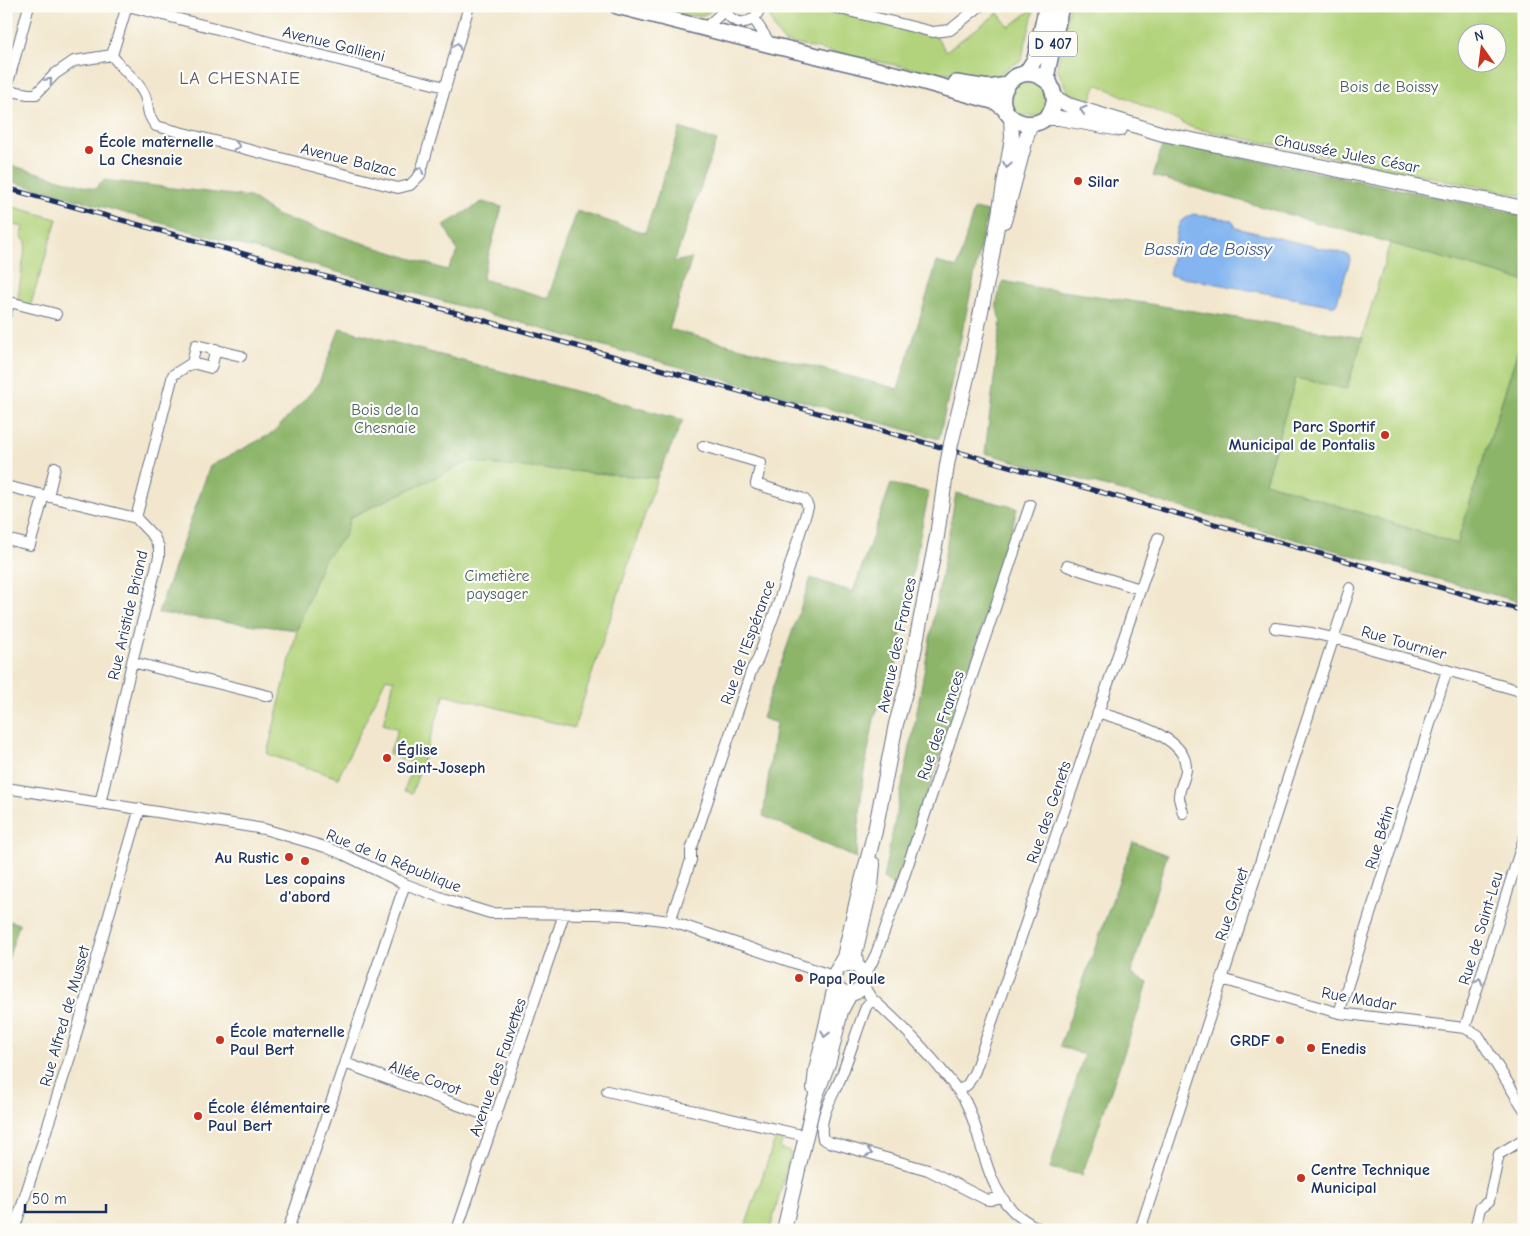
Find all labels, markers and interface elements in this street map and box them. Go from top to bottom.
north arrow [1458,22,1508,72]
street label: Avenue Gallieni [281,23,387,65]
text: N [1472,27,1485,45]
road number: D 407 [1029,32,1077,56]
one-way arrow [451,43,461,51]
district label: LA CHESNAIE [179,68,301,89]
one-way arrow [43,77,52,86]
park label: Bois de Boissy [1340,78,1439,96]
one-way arrow [1079,106,1087,116]
street label: Chaussée Jules César [1273,131,1422,177]
place label: École maternelle La Chesnaie [99,132,214,169]
street label: Avenue Balzac [299,139,399,181]
one-way arrow [232,141,240,151]
marker: École maternelle La Chesnaie [83,144,95,156]
one-way arrow [1002,161,1012,170]
one-way arrow [414,166,424,175]
place label: Silar [1088,173,1120,191]
marker: Silar [1072,175,1084,187]
water label: Bassin de Boissy [1144,239,1273,260]
park label: Bois de la Chesnaie [351,401,419,437]
place label: Parc Sportif Municipal de Pontalis [1229,418,1376,454]
marker: Parc Sportif Municipal de Pontalis [1379,429,1391,441]
street label: Rue Aristide Briand [104,549,152,682]
park label: Cimetière paysager [465,567,530,603]
street label: Avenue des Frances [874,576,920,714]
street label: Rue de l'Espérance [717,578,779,707]
street label: Rue Tournier [1359,622,1449,664]
street label: Rue des Frances [914,668,968,782]
place label: Église Saint-Joseph [397,740,485,777]
marker: Église Saint-Joseph [381,752,393,764]
street label: Rue des Genets [1023,758,1075,866]
street label: Rue Bétin [1362,803,1398,872]
street label: Rue de la République [323,826,464,896]
place label: Au Rustic [215,849,279,867]
marker: Au Rustic [283,851,295,863]
marker: Les copains d'abord [299,855,311,867]
street label: Rue Gravet [1212,865,1252,943]
place label: Les copains d'abord [265,870,345,906]
street label: Rue de Saint-Leu [1455,870,1507,987]
street label: Rue Alfred de Musset [36,943,94,1089]
place label: Papa Poule [809,970,885,988]
marker: Papa Poule [793,972,805,984]
one-way arrow [1474,978,1484,986]
street label: Rue Madar [1320,984,1398,1015]
street label: Avenue des Fauvettes [466,995,530,1139]
place label: École maternelle Paul Bert [230,1022,345,1059]
one-way arrow [820,1029,831,1038]
place label: GRDF [1230,1032,1271,1050]
marker: École maternelle Paul Bert [214,1034,226,1046]
marker: GRDF [1274,1034,1286,1046]
place label: Enedis [1321,1040,1366,1058]
marker: Enedis [1305,1042,1317,1054]
street label: Allée Corot [386,1057,463,1099]
place label: École élémentaire Paul Bert [208,1098,330,1135]
marker: École élémentaire Paul Bert [192,1110,204,1122]
one-way arrow [865,1147,874,1158]
place label: Centre Technique Municipal [1311,1161,1430,1197]
marker: Centre Technique Municipal [1295,1172,1307,1184]
scale bar [25,1181,106,1213]
text: 50 m [32,1190,67,1208]

